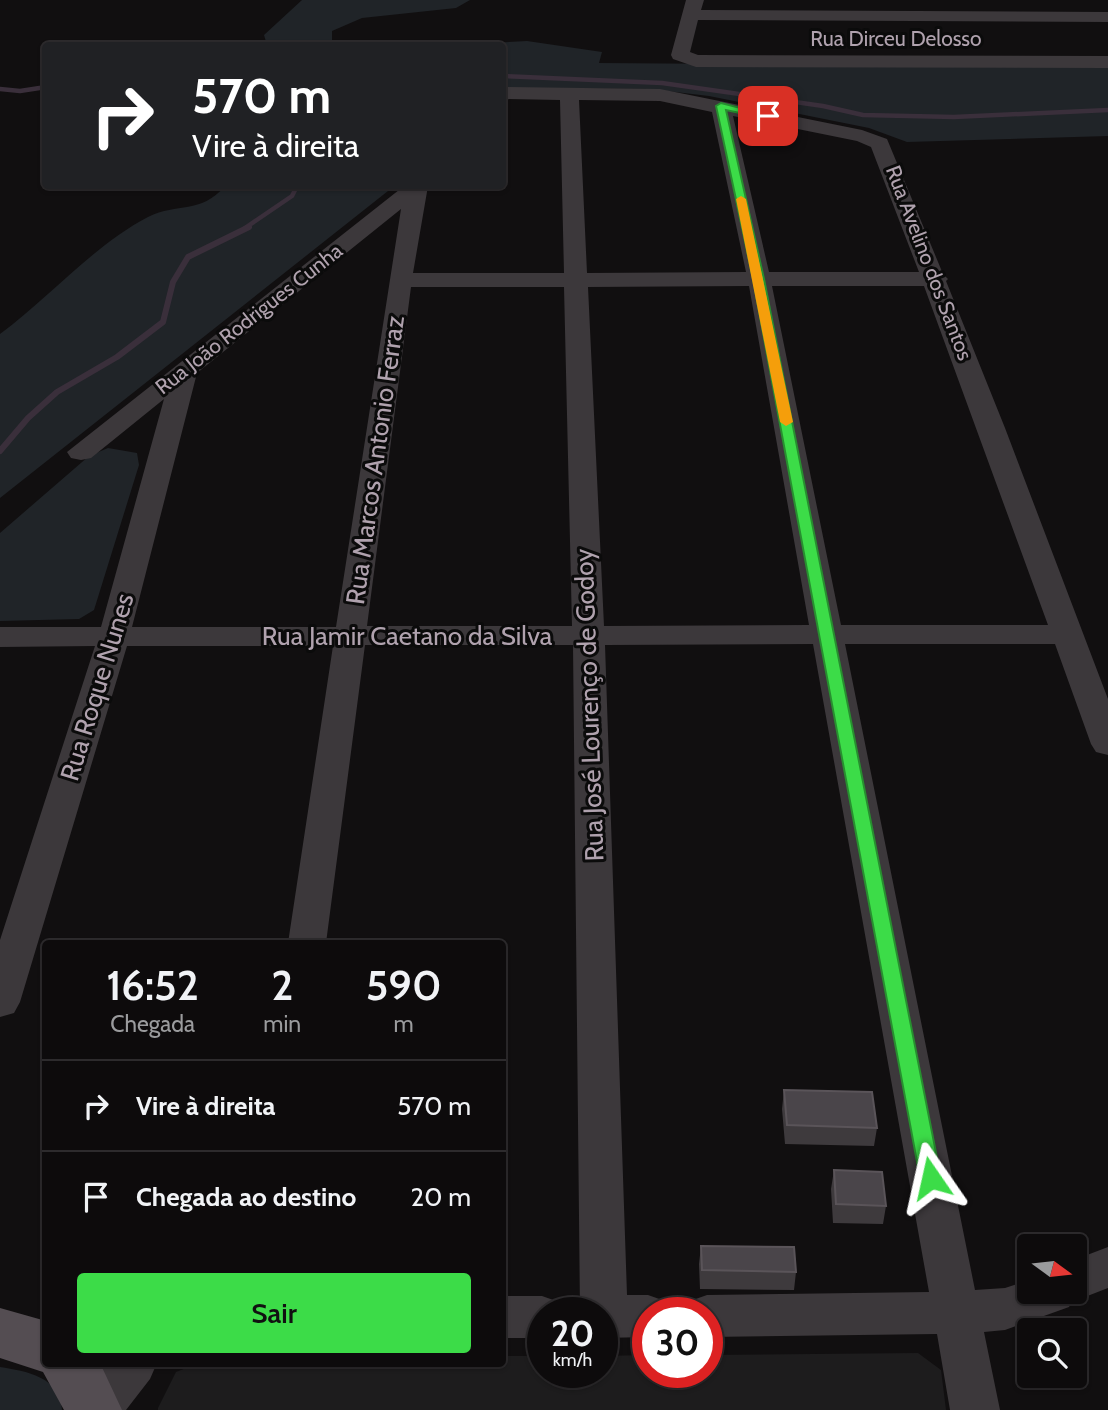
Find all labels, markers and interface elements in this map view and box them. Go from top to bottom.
street label: Rua Dirceu Delosso [810,26,982,51]
text: 570 m [192,66,331,125]
icon: right [77,70,168,161]
pin [738,86,798,146]
icon: arrive [749,97,787,135]
text: Vire à direita [192,126,359,165]
street label: Rua Avelino dos Santos [881,162,978,364]
street label: Rua João Rodrigues Cunha [150,238,347,399]
street label: Rua Marcos Antonio Ferraz [339,313,411,607]
street label: Rua José Lourenço de Godoy [568,548,610,862]
street label: Rua Roque Nunes [53,589,141,785]
street label: Rua Jamir Caetano da Silva [262,620,553,652]
text: 16:52 [106,959,199,1011]
text: 2 [271,959,293,1011]
text: 590 [366,959,442,1011]
text: Chegada [110,1010,195,1038]
text: min [263,1010,301,1038]
text: m [394,1010,414,1038]
icon: right [77,1087,115,1125]
text: Vire à direita [136,1090,276,1122]
text: 570 m [397,1090,471,1122]
position arrow [894,1141,968,1215]
icon: arrive [77,1178,115,1216]
text: Chegada ao destino [136,1181,356,1213]
text: 20 m [411,1181,471,1213]
north arrow [1017,1234,1087,1304]
map controls [1017,1234,1087,1388]
button: Sair [77,1273,471,1353]
speed limit sign: 30 [632,1297,723,1388]
text: 20 [551,1312,594,1355]
button: search [1017,1318,1087,1388]
text: km/h [553,1349,592,1371]

